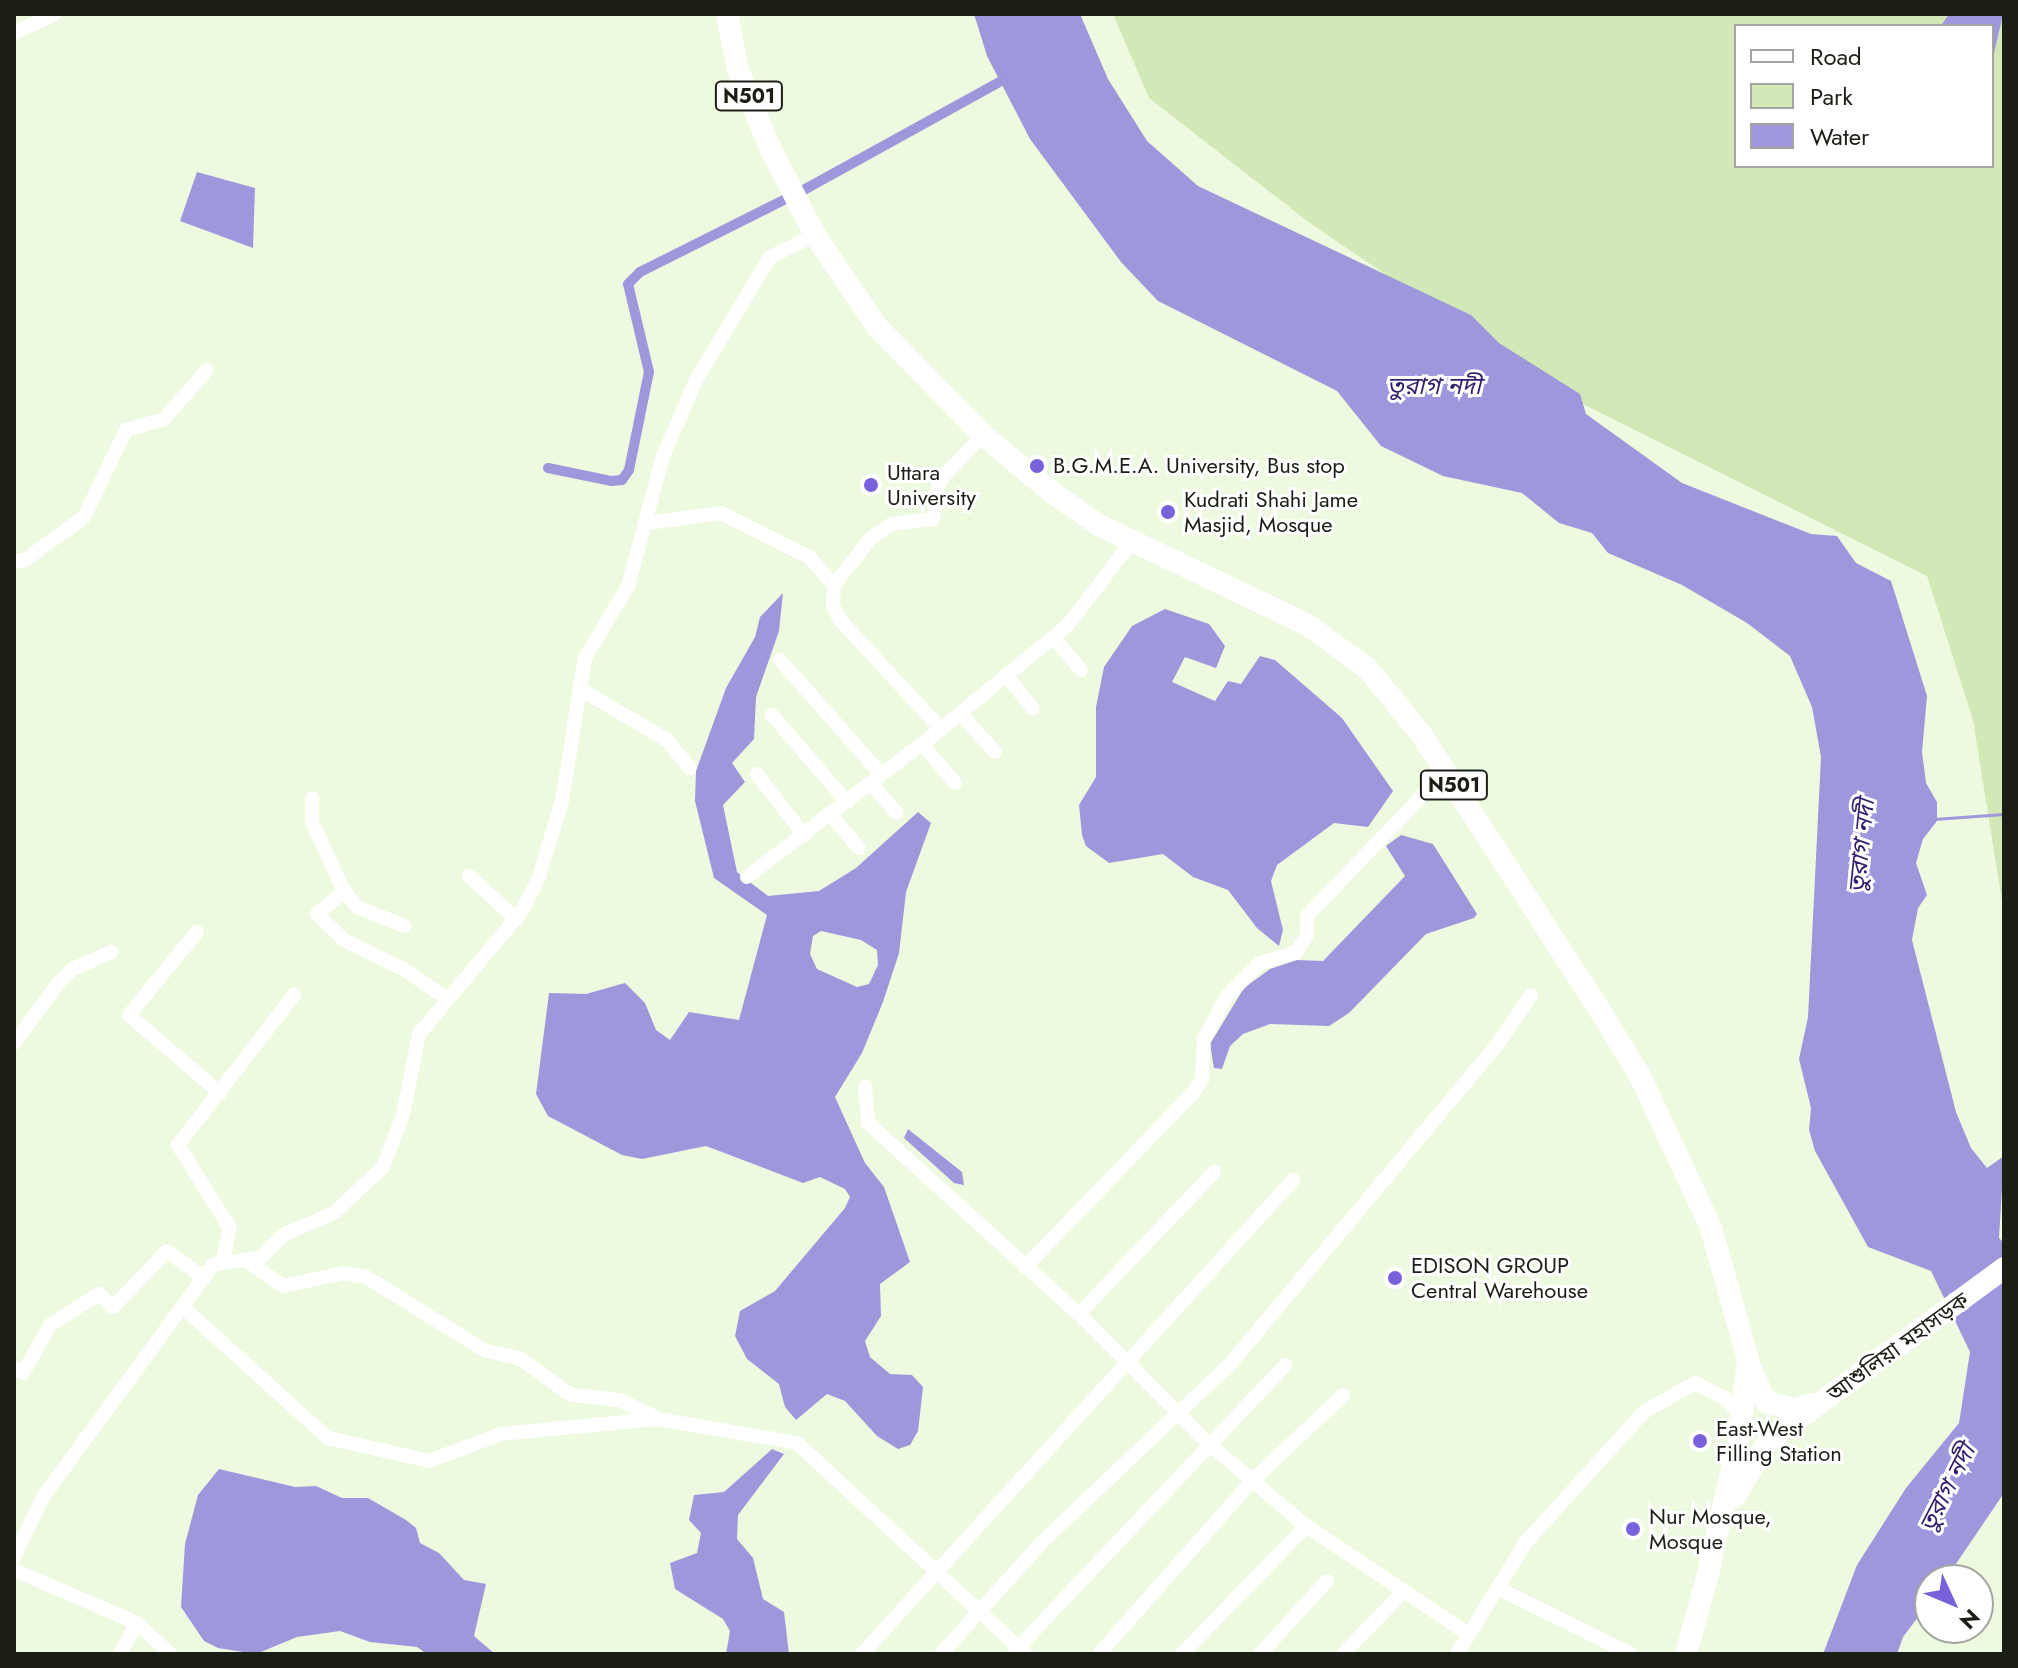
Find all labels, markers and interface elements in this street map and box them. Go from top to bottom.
legend [1734,24,1994,168]
text: Road [1810,39,1862,74]
text: Park [1810,79,1853,114]
road number: N501 [713,80,785,112]
text: Water [1810,119,1869,154]
water label: তুরাগ নদী [1387,372,1481,400]
place label: B.G.M.E.A. University, Bus stop [1053,453,1345,479]
marker: B.G.M.E.A. University, Bus stop [1028,457,1046,475]
place label: Uttara University [887,459,976,510]
marker: Uttara University [862,476,880,494]
place label: Kudrati Shahi Jame Masjid, Mosque [1184,486,1358,538]
marker: Kudrati Shahi Jame Masjid, Mosque [1159,503,1177,521]
road number: N501 [1418,769,1490,801]
water label: তুরাগ নদী [1842,798,1880,894]
place label: EDISON GROUP Central Warehouse [1411,1252,1588,1304]
marker: EDISON GROUP Central Warehouse [1386,1269,1404,1287]
street label: আশুলিয়া মহাসড়ক [1822,1287,1974,1407]
place label: East-West Filling Station [1716,1415,1842,1466]
marker: East-West Filling Station [1691,1432,1709,1450]
water label: তুরাগ নদী [1913,1439,1981,1537]
place label: Nur Mosque, Mosque [1649,1503,1772,1554]
marker: Nur Mosque, Mosque [1624,1520,1642,1538]
north arrow [1914,1564,1994,1644]
text: N [1952,1602,1987,1637]

